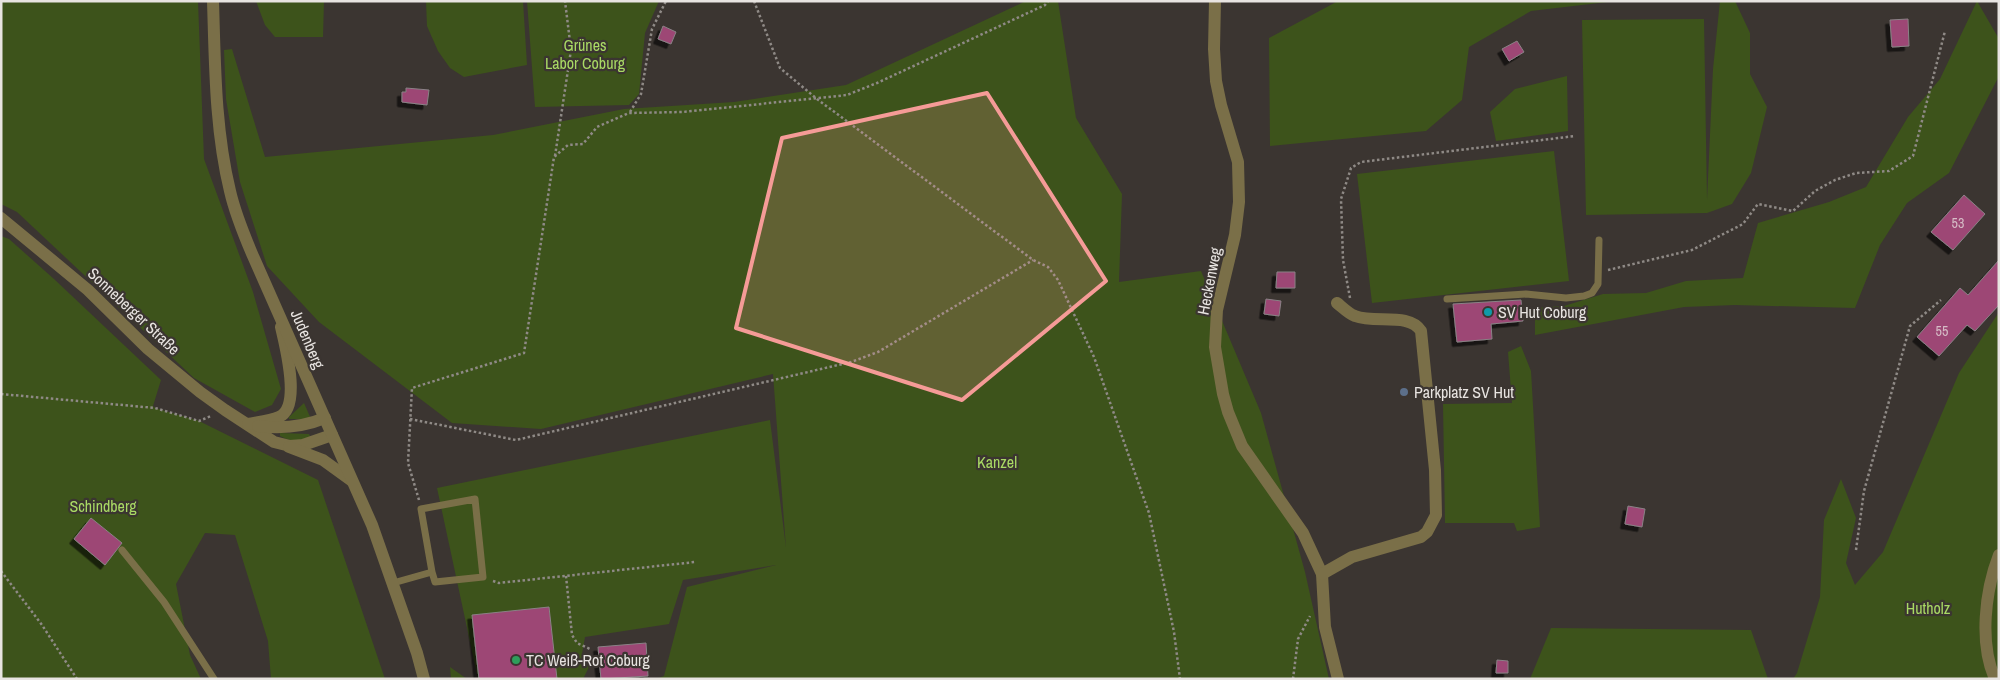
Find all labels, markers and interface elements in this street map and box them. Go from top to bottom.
park label: Grünes Labor Coburg [545,34,626,74]
house number: 53 [1952,214,1964,232]
street label: Heckenweg [1192,245,1226,317]
street label: Sonneberger Straße [83,262,185,360]
place label: SV Hut Coburg [1498,301,1587,323]
street label: Judenberg [286,306,331,372]
marker: SV Hut Coburg [1482,306,1494,318]
house number: 55 [1936,322,1948,340]
place label: Parkplatz SV Hut [1414,381,1514,403]
marker: Parkplatz SV Hut [1398,386,1410,398]
park label: Kanzel [977,451,1017,473]
park label: Schindberg [69,495,137,517]
park label: Hutholz [1906,597,1951,619]
place label: TC Weiß-Rot Coburg [526,649,650,671]
marker: TC Weiß-Rot Coburg [510,654,522,666]

